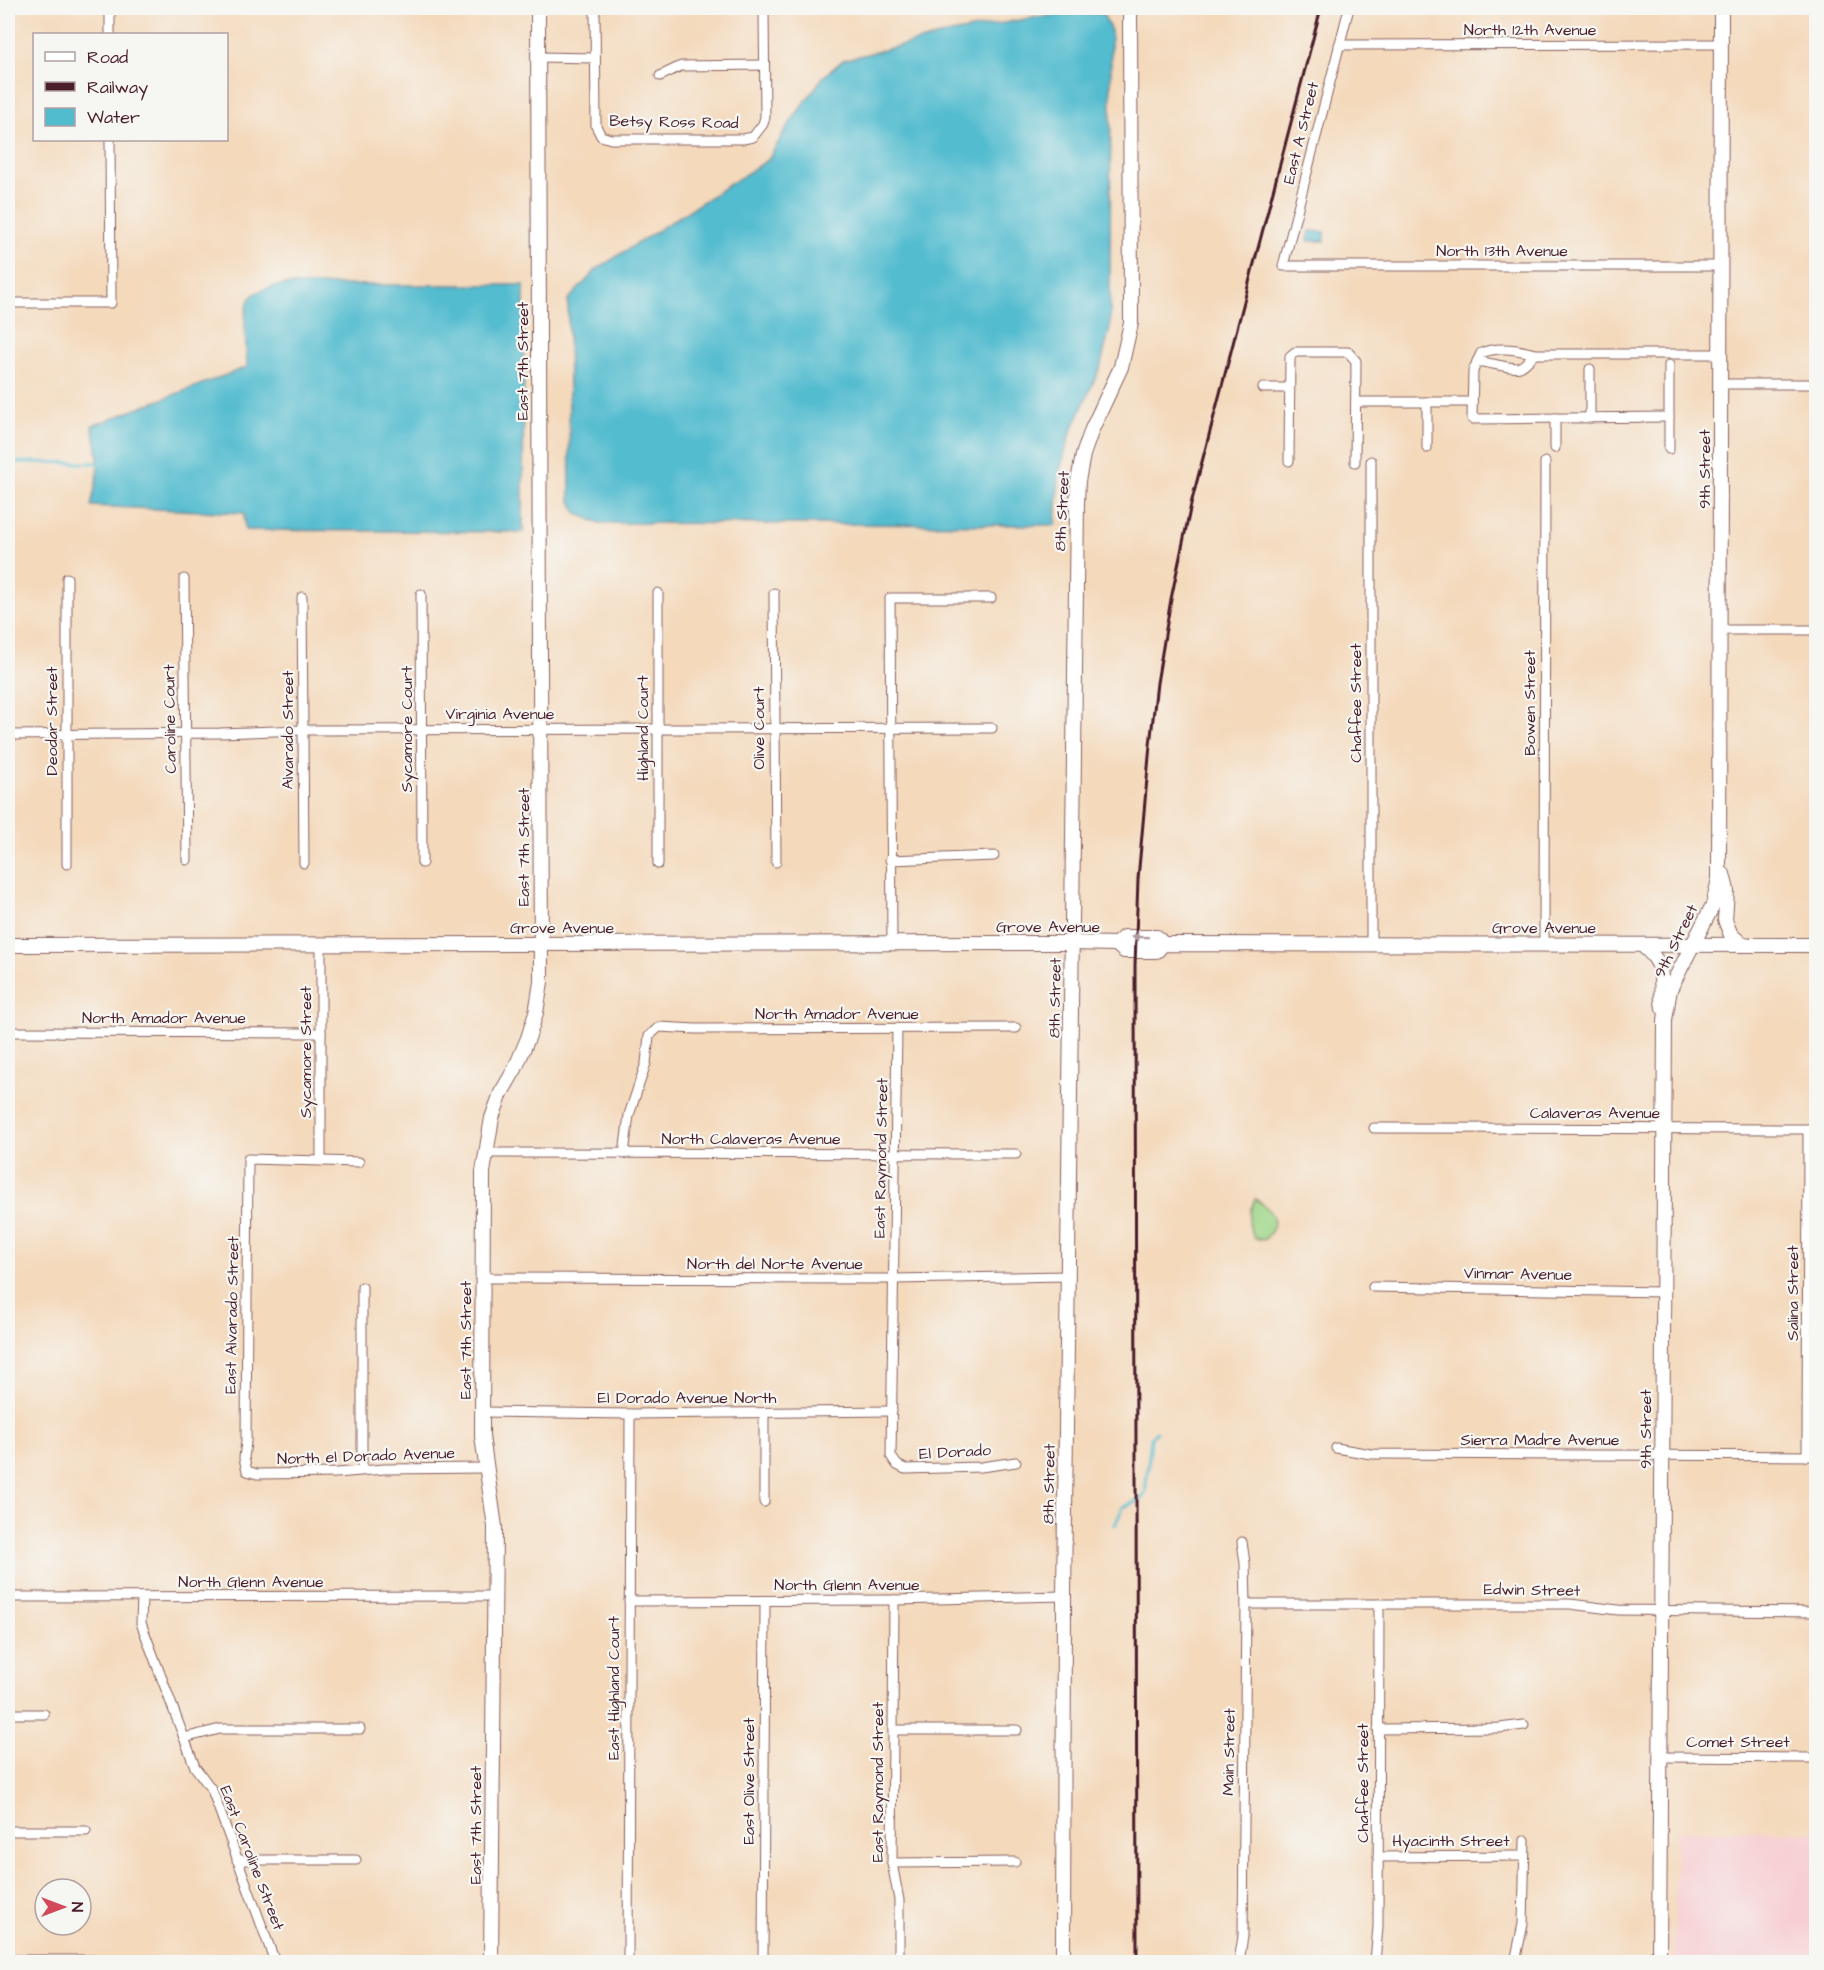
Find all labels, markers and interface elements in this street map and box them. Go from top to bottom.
street label: North 12th Avenue [1464,19,1597,41]
legend [33,33,228,141]
text: Road [87,45,128,70]
text: Railway [87,75,148,101]
street label: East A Street [1278,79,1324,186]
text: Water [87,105,140,130]
street label: Betsy Ross Road [609,110,739,135]
street label: North 13th Avenue [1436,240,1568,262]
street label: East 7th Street [512,301,534,420]
street label: 9th Street [1694,429,1716,509]
street label: 8th Street [1049,470,1075,552]
street label: Chaffee Street [1345,643,1367,763]
street label: Bowen Street [1519,650,1541,756]
street label: Caroline Court [158,664,182,774]
street label: Sycamore Court [396,665,419,792]
street label: Deodar Street [41,666,63,775]
street label: Alvarado Street [277,670,299,790]
street label: Highland Court [632,675,655,781]
street label: Olive Court [748,686,770,769]
street label: Virginia Avenue [446,703,555,726]
street label: East 7th Street [513,787,535,906]
street label: 9th Street [1649,900,1703,981]
street label: Grove Avenue [996,916,1100,938]
street label: Grove Avenue [510,917,614,939]
street label: Grove Avenue [1492,917,1596,939]
one-way arrow [1130,932,1149,942]
street label: 8th Street [1043,957,1067,1038]
street label: Sycamore Street [295,985,318,1118]
street label: North Amador Avenue [755,1003,919,1025]
street label: North Amador Avenue [82,1007,246,1029]
street label: East Raymond Street [869,1077,894,1238]
street label: Calaveras Avenue [1530,1102,1661,1124]
street label: North Calaveras Avenue [661,1128,841,1150]
street label: East Alvarado Street [220,1235,244,1394]
street label: Salina Street [1782,1245,1804,1341]
street label: North del Norte Avenue [687,1253,863,1275]
street label: Vinmar Avenue [1464,1262,1573,1286]
street label: East 7th Street [455,1280,477,1399]
street label: El Dorado Avenue North [598,1387,777,1409]
street label: 9th Street [1635,1389,1657,1469]
street label: Sierra Madre Avenue [1460,1429,1620,1451]
street label: El Dorado [919,1439,991,1465]
street label: North el Dorado Avenue [277,1442,456,1470]
street label: 8th Street [1037,1443,1061,1524]
street label: North Glenn Avenue [178,1571,324,1593]
street label: North Glenn Avenue [774,1574,920,1596]
street label: Edwin Street [1483,1578,1581,1602]
street label: East Highland Court [603,1616,626,1760]
street label: East Raymond Street [867,1701,890,1862]
street label: Main Street [1217,1708,1241,1796]
street label: East Olive Street [738,1717,760,1844]
street label: Chaffee Street [1352,1723,1374,1843]
street label: Comet Street [1686,1731,1790,1753]
street label: East 7th Street [465,1765,487,1884]
street label: East Caroline Street [214,1783,290,1934]
street label: Hyacinth Street [1392,1830,1510,1853]
north arrow [33,1877,93,1937]
text: N [66,1902,88,1912]

